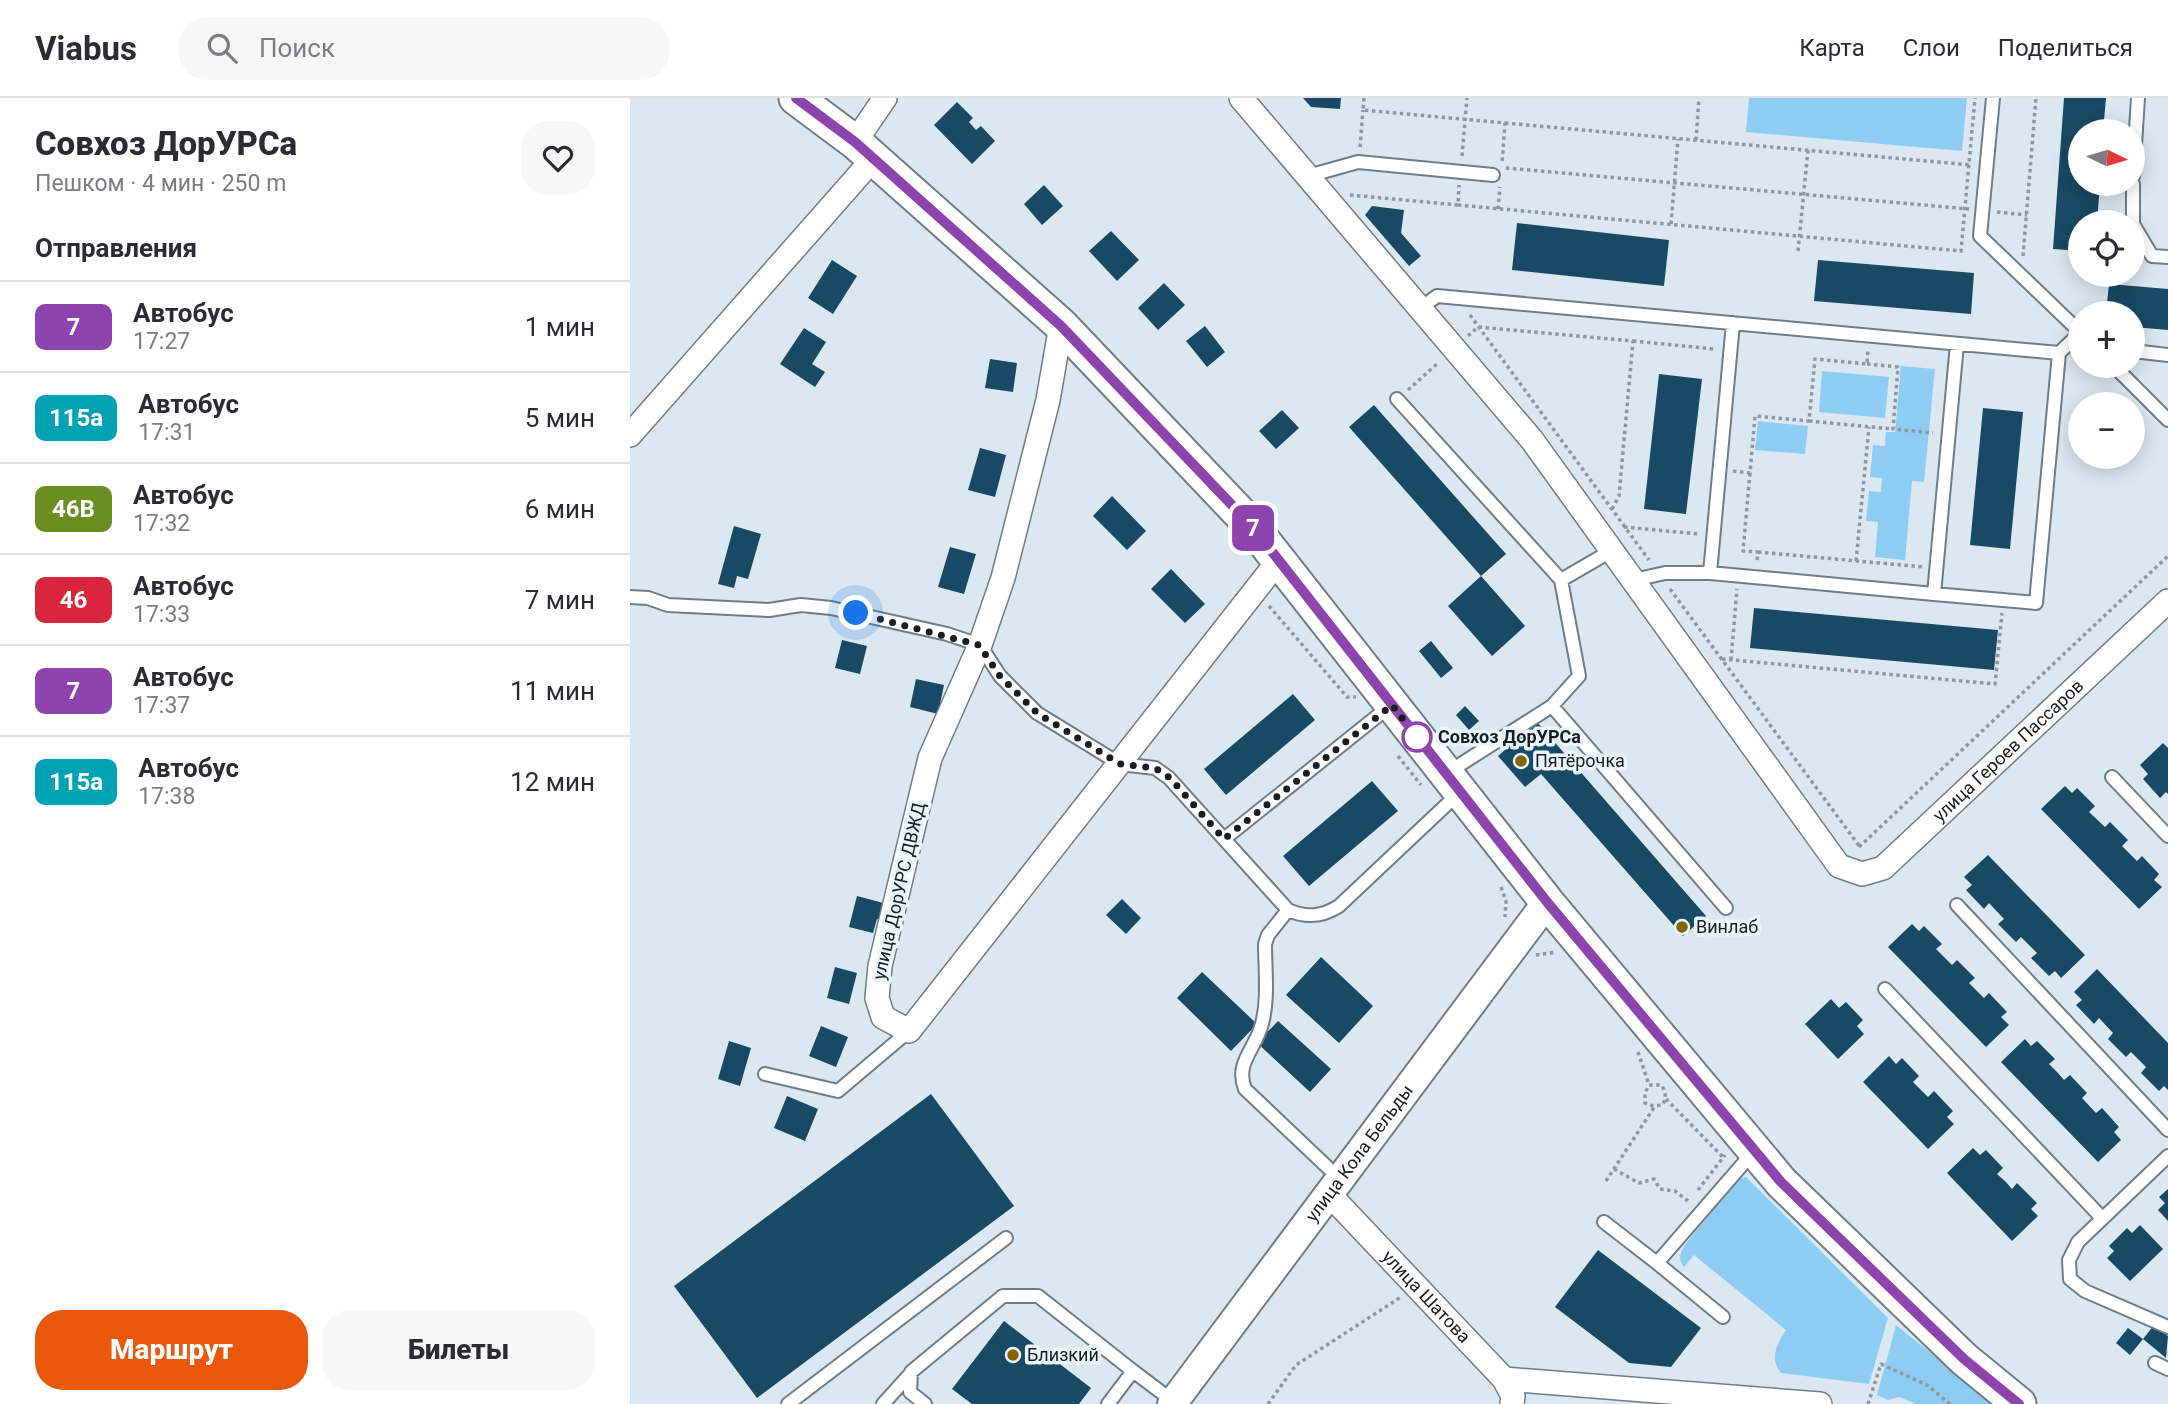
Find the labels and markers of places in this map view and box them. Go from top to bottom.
marker: Совхоз ДорУPCа [1402,722,1432,752]
place label: Совхоз ДорУPCа [1438,726,1581,747]
place label: Пятёрочка [1535,750,1625,771]
marker: Пятёрочка [1513,753,1529,769]
place label: Винлаб [1696,916,1758,937]
marker: Винлаб [1674,919,1690,935]
place label: Близкий [1027,1344,1099,1365]
marker: Близкий [1005,1347,1021,1363]

